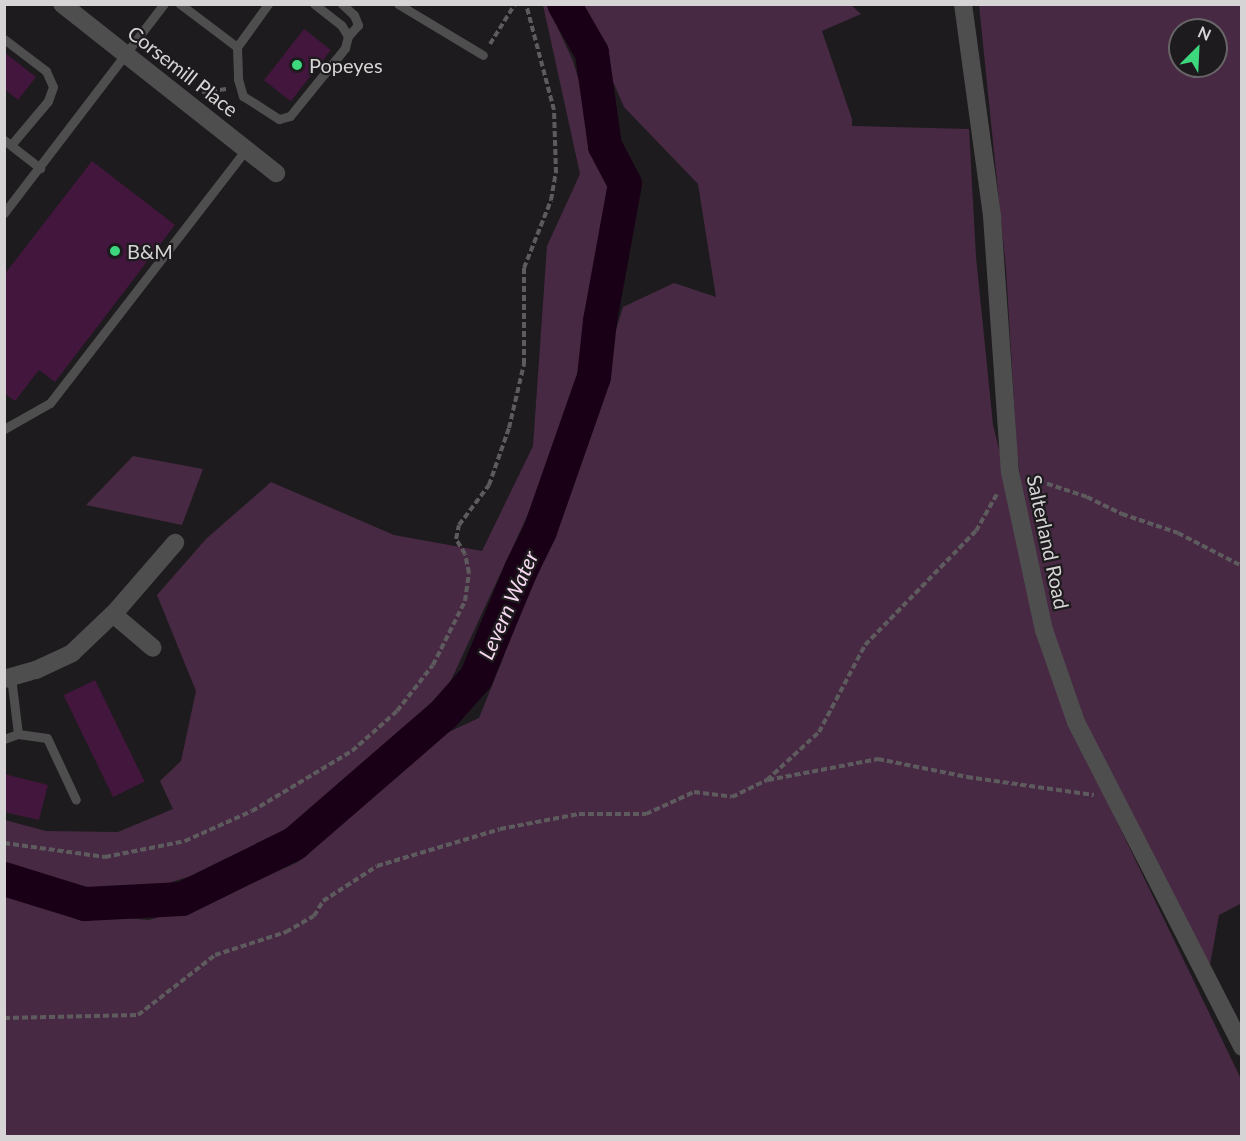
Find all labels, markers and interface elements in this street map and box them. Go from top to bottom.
north arrow [1168,18,1228,78]
street label: Corsemill Place [123,21,243,121]
text: N [1195,22,1214,44]
place label: Popeyes [309,53,383,77]
marker: Popeyes [290,58,304,72]
place label: B&M [127,239,173,263]
marker: B&M [108,244,122,258]
street label: Salterland Road [1022,473,1074,611]
water label: Levern Water [473,547,543,663]

